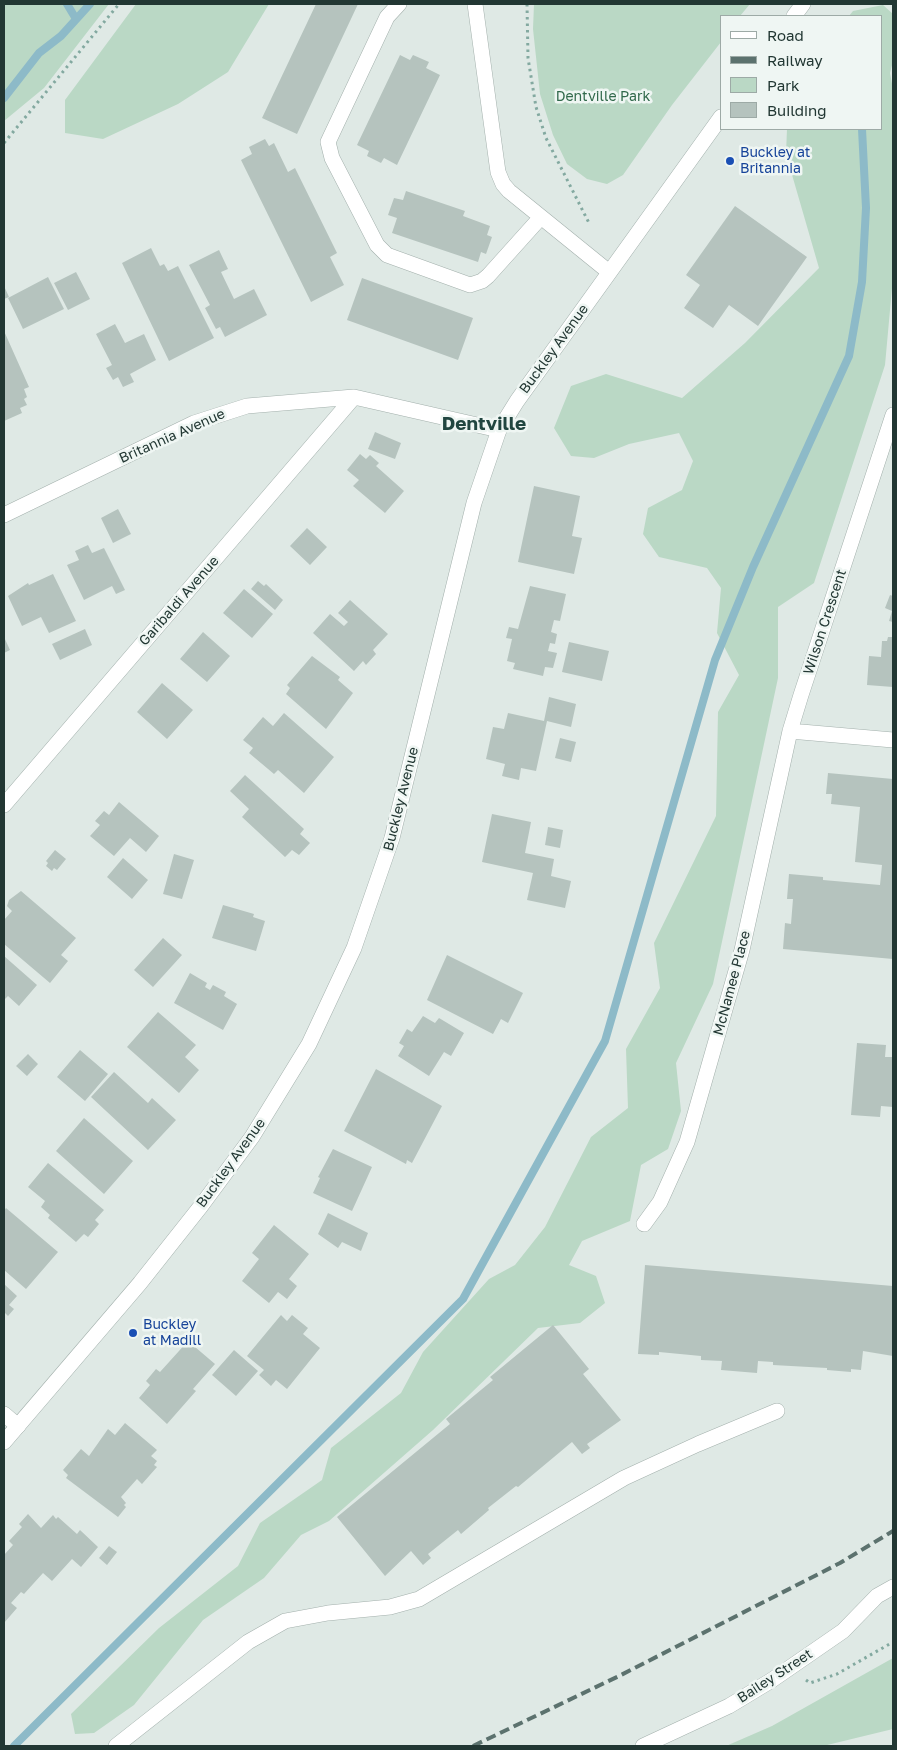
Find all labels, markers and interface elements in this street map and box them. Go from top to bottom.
legend [720,15,882,130]
text: Road [767,26,804,44]
text: Railway [767,51,823,69]
text: Park [767,76,799,94]
park label: Dentville Park [556,89,650,105]
text: Building [767,101,827,119]
place label: Buckley at Britannia [740,145,810,178]
marker: Buckley at Britannia [724,155,736,167]
street label: Buckley Avenue [516,301,592,397]
street label: Britannia Avenue [117,405,227,467]
district label: Dentville [442,413,526,435]
street label: Garibaldi Avenue [136,553,222,649]
street label: Wilson Crescent [800,567,850,677]
street label: Buckley Avenue [380,745,422,853]
street label: McNamee Place [710,929,754,1037]
street label: Buckley Avenue [193,1115,269,1211]
place label: Buckley at Madill [143,1317,201,1350]
marker: Buckley at Madill [127,1327,139,1339]
street label: Bailey Street [734,1646,816,1706]

